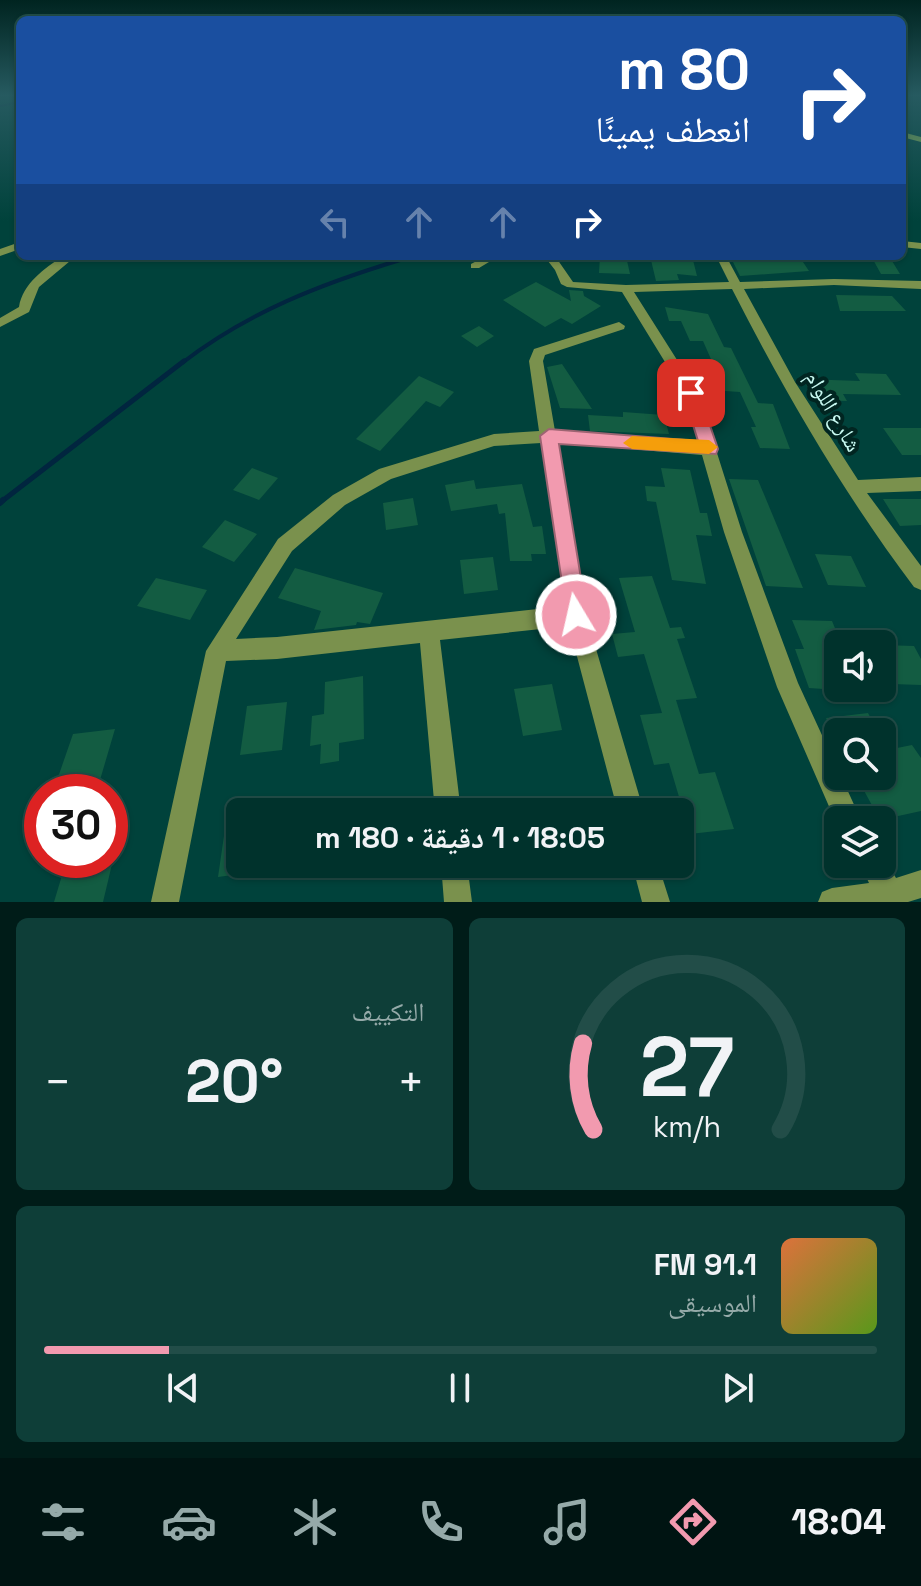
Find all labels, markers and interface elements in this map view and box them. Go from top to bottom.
text: 80 m [618,34,750,105]
icon: right [778,48,882,152]
text: انعطف يمينًا [596,107,750,153]
icon: left [313,200,357,244]
icon: ahead [397,200,441,244]
icon: ahead [481,200,525,244]
icon: right [565,200,609,244]
pin [657,359,725,427]
street label: شارع اللوام [799,365,868,457]
icon: arrive [669,371,713,415]
position arrow [534,573,618,657]
map controls [824,630,896,878]
button: sound [824,630,896,702]
button: search [824,718,896,790]
speed limit sign: 30 [24,774,128,878]
button: layers [824,806,896,878]
text: 18:05 · 1 دقيقة · 180 m [315,818,605,857]
text: التكييف [352,995,425,1029]
text: 27 [639,1014,734,1120]
text: 20° [185,1043,283,1120]
text: − [44,1054,71,1110]
text: + [397,1054,424,1110]
text: km/h [653,1109,721,1145]
text: 91.1 FM [654,1245,757,1284]
text: الموسيقى [668,1286,757,1320]
icon: previous [161,1366,205,1410]
icon: pause [438,1366,482,1410]
icon: next [716,1366,760,1410]
icon: filters [35,1494,91,1550]
icon: car [161,1494,217,1550]
icon: climate [287,1494,343,1550]
icon: phone [413,1494,469,1550]
icon: music [539,1494,595,1550]
icon: directions [665,1494,721,1550]
text: 18:04 [791,1499,886,1545]

